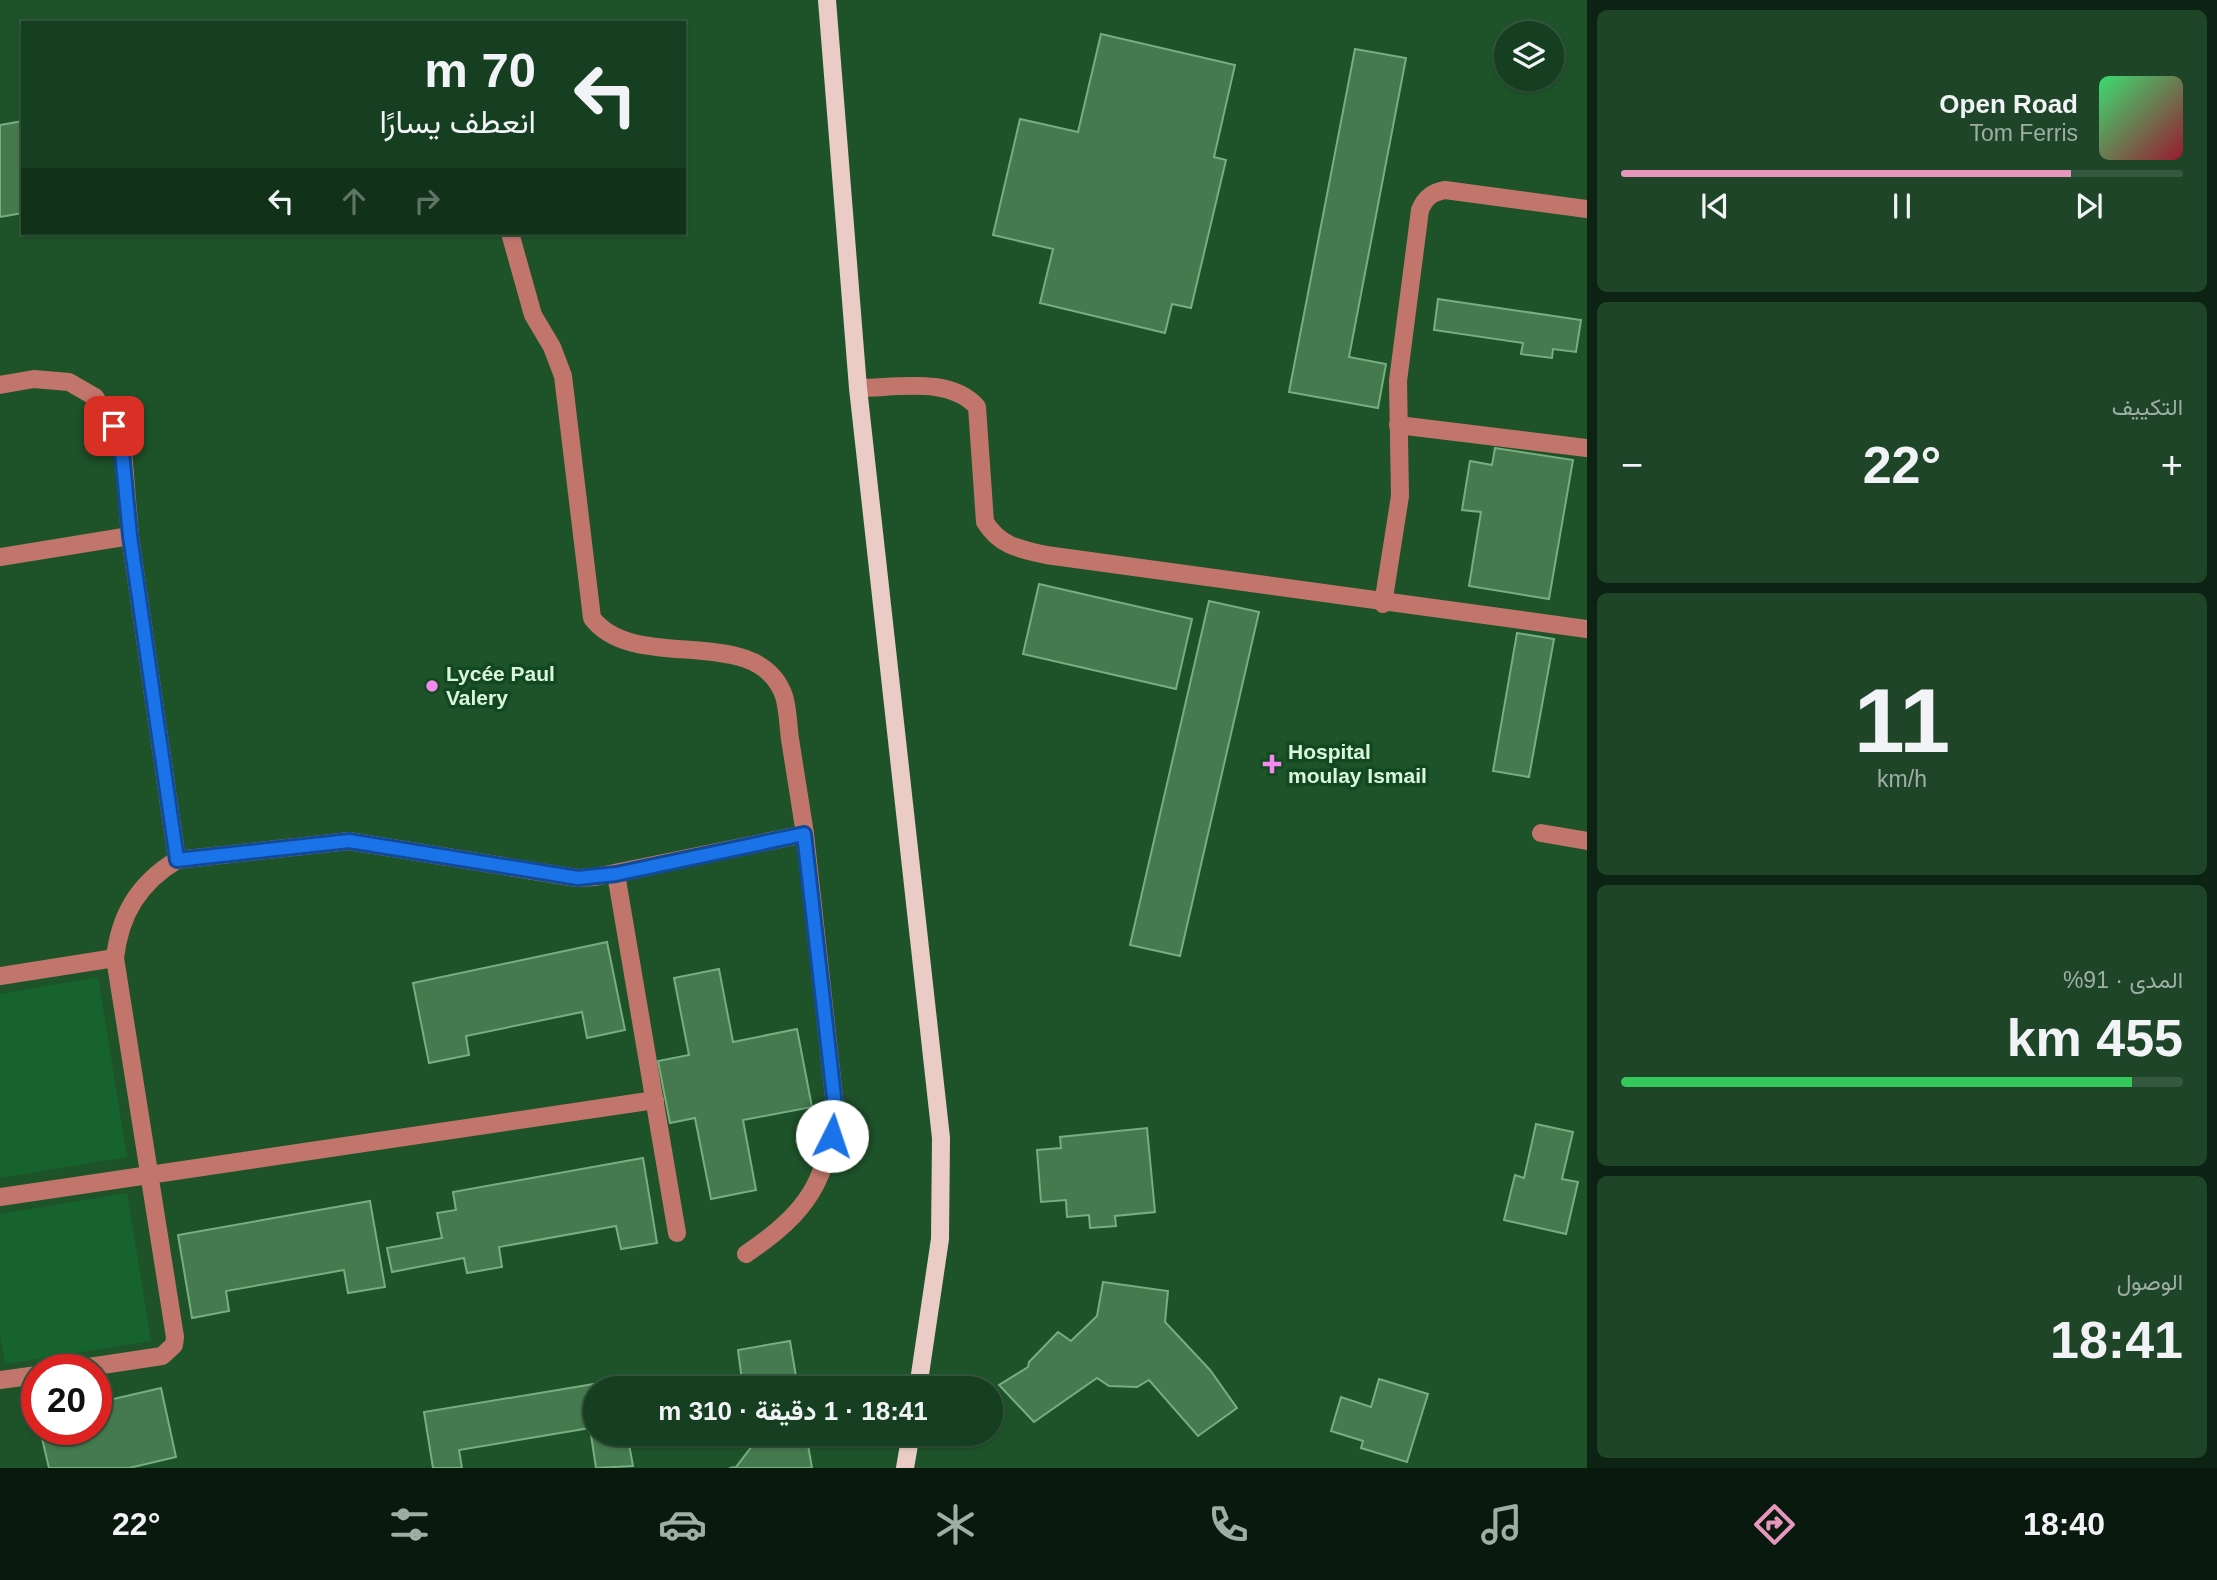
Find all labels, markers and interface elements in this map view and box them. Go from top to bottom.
map controls [1494,21,1564,91]
button: layers [1494,21,1564,91]
text: 70 m [424,43,536,97]
icon: left [560,49,651,140]
text: Open Road [1939,89,2078,119]
text: انعطف يسارًا [379,104,536,140]
text: Tom Ferris [1969,120,2078,146]
icon: left [262,182,300,220]
icon: ahead [335,182,373,220]
icon: right [408,182,446,220]
icon: previous [1696,187,1734,225]
icon: pause [1883,187,1921,225]
icon: next [2070,187,2108,225]
text: التكييف [2112,394,2183,420]
pin [84,396,144,456]
icon: arrive [95,407,133,445]
text: 22° [1863,436,1941,494]
text: − [1621,444,1643,486]
text: + [2161,444,2183,486]
place label: Lycée Paul Valery [446,662,555,709]
text: 11 [1854,670,1950,771]
marker: Lycée Paul Valery [424,678,440,694]
place label: Hospital moulay Ismail [1288,740,1427,787]
marker: Hospital moulay Ismail [1262,754,1282,774]
text: km/h [1877,766,1927,792]
text: المدى · 91% [2063,967,2183,993]
text: 455 km [2007,1009,2183,1067]
position arrow [795,1099,869,1173]
text: الوصول [2117,1269,2183,1295]
text: 18:41 [2050,1311,2183,1369]
speed limit sign: 20 [21,1354,112,1445]
text: 18:41 · 1 دقيقة · 310 m [658,1396,928,1426]
icon: filters [385,1500,434,1549]
icon: car [658,1500,707,1549]
icon: climate [931,1500,980,1549]
icon: phone [1204,1500,1253,1549]
icon: music [1477,1500,1526,1549]
icon: directions [1750,1500,1799,1549]
text: 22° [112,1506,160,1542]
text: 18:40 [2023,1506,2105,1542]

